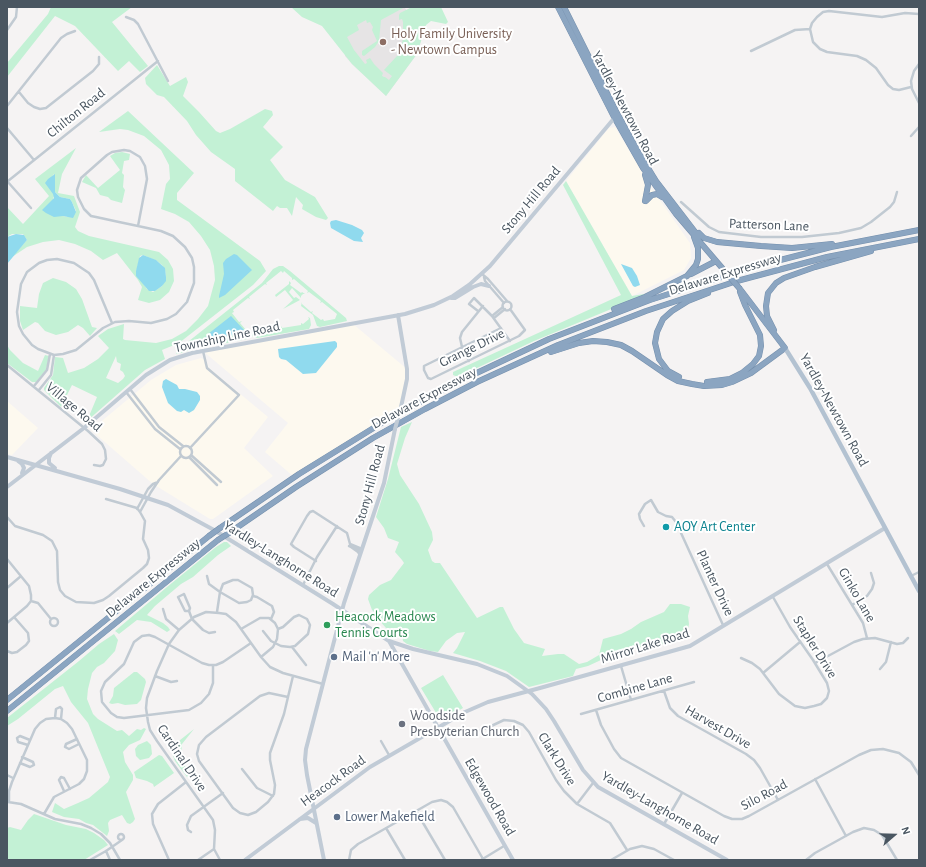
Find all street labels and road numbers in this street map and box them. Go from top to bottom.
street label: Yardley-Newtown Road [588,48,662,168]
street label: Chilton Road [44,85,108,141]
street label: Stony Hill Road [498,163,564,237]
street label: Patterson Lane [729,215,809,235]
street label: Delaware Expressway [667,249,783,299]
street label: Township Line Road [173,318,281,356]
street label: Grange Drive [437,325,507,371]
street label: Yardley-Newtown Road [796,350,872,470]
street label: Delaware Expressway [369,363,479,433]
street label: Village Road [43,379,105,435]
street label: Stony Hill Road [351,443,389,527]
street label: Yardley-Langhorne Road [220,517,342,601]
street label: Delaware Expressway [102,535,204,621]
street label: Planter Drive [692,547,738,619]
street label: Ginko Lane [835,565,879,625]
street label: Stapler Drive [789,613,841,681]
street label: Mirror Lake Road [599,625,691,667]
street label: Combine Lane [596,669,674,707]
street label: Harvest Drive [682,701,754,753]
street label: Cardinal Drive [153,721,211,795]
street label: Clark Drive [534,729,580,789]
street label: Heacock Road [297,752,369,810]
street label: Edgewood Road [461,755,519,839]
street label: Yardley-Langhorne Road [598,768,722,848]
street label: Silo Road [738,776,790,814]

